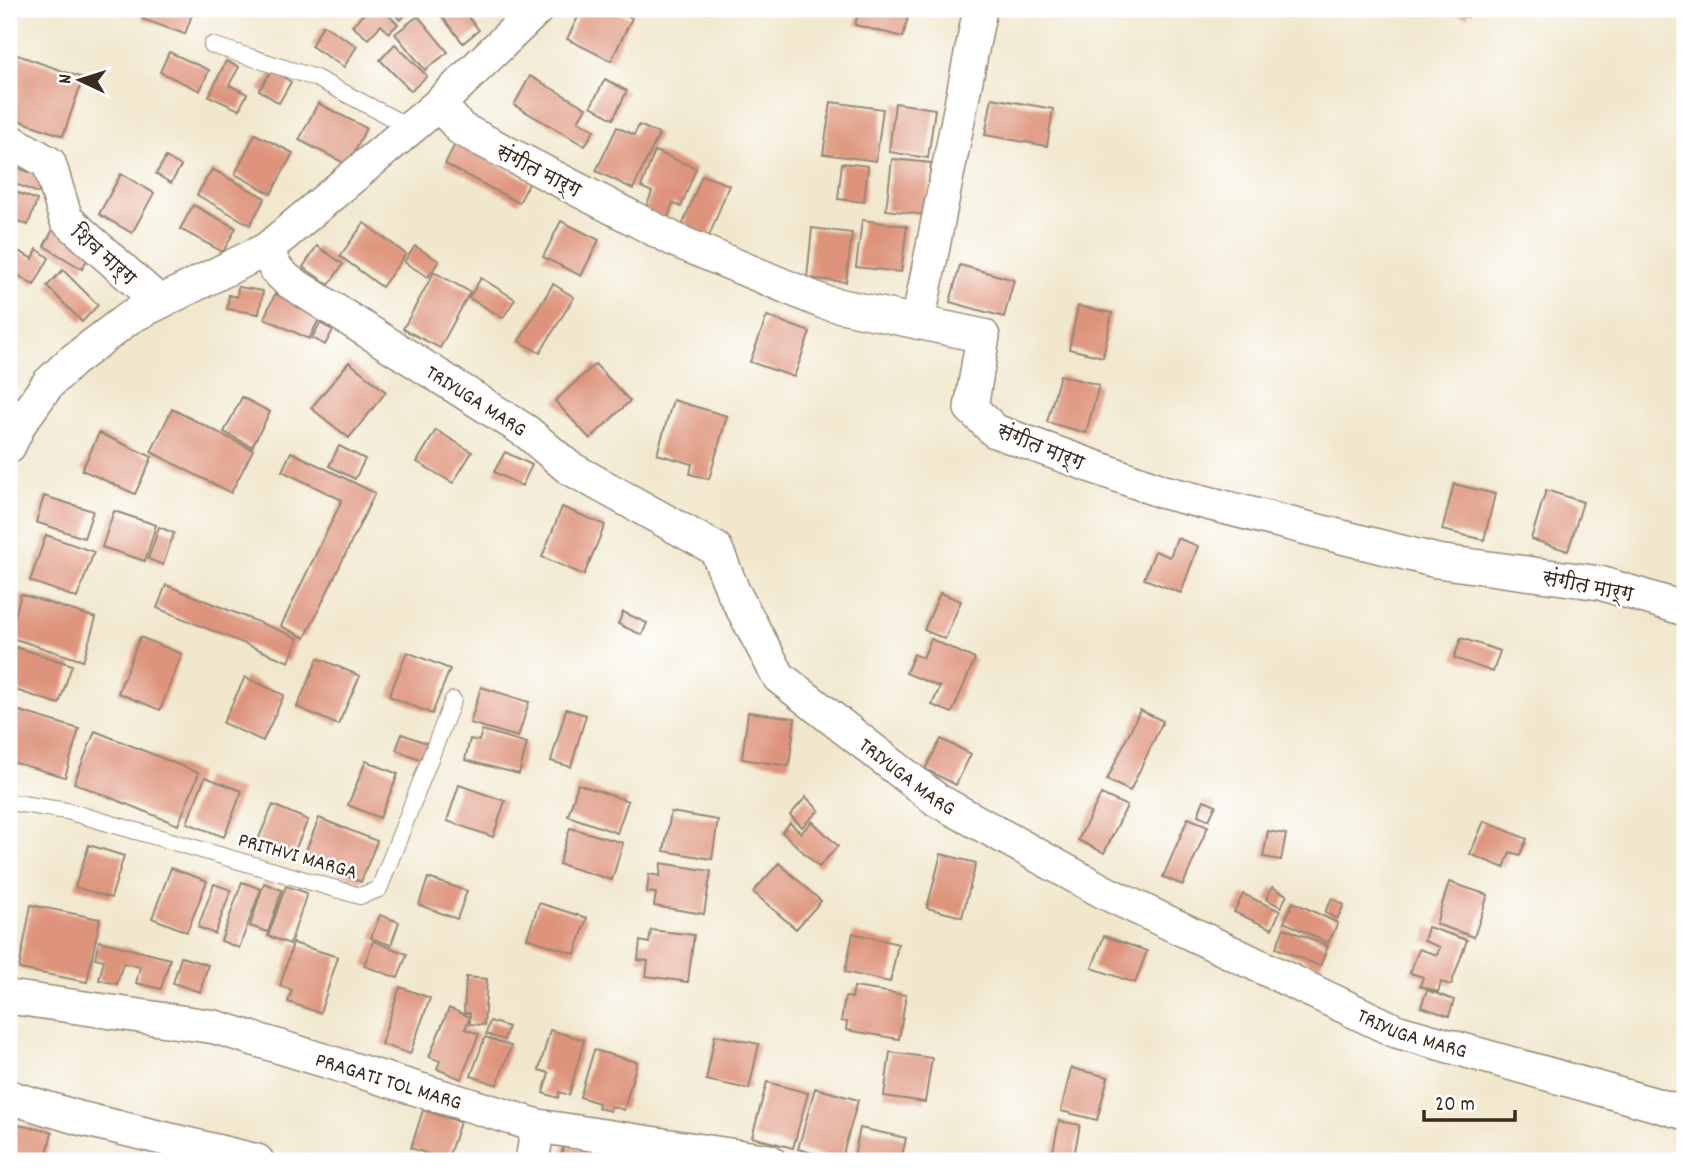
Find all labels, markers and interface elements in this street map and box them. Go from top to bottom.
north arrow [46,46,116,116]
text: N [53,73,80,85]
street label: संगीत मार्ग [489,138,586,207]
street label: शिव मार्ग [63,219,142,294]
street label: TRIYUGA MARG [419,359,531,446]
street label: संगीत मार्ग [991,417,1089,480]
street label: संगीत मार्ग [1539,564,1636,612]
street label: TRIYUGA MARG [851,732,960,825]
street label: PRITHVI MARGA [234,827,360,889]
street label: TRIYUGA MARG [1351,1002,1470,1068]
street label: PRAGATI TOL MARG [311,1047,465,1120]
scale bar [1424,1079,1516,1123]
text: 20 m [1435,1091,1475,1121]

